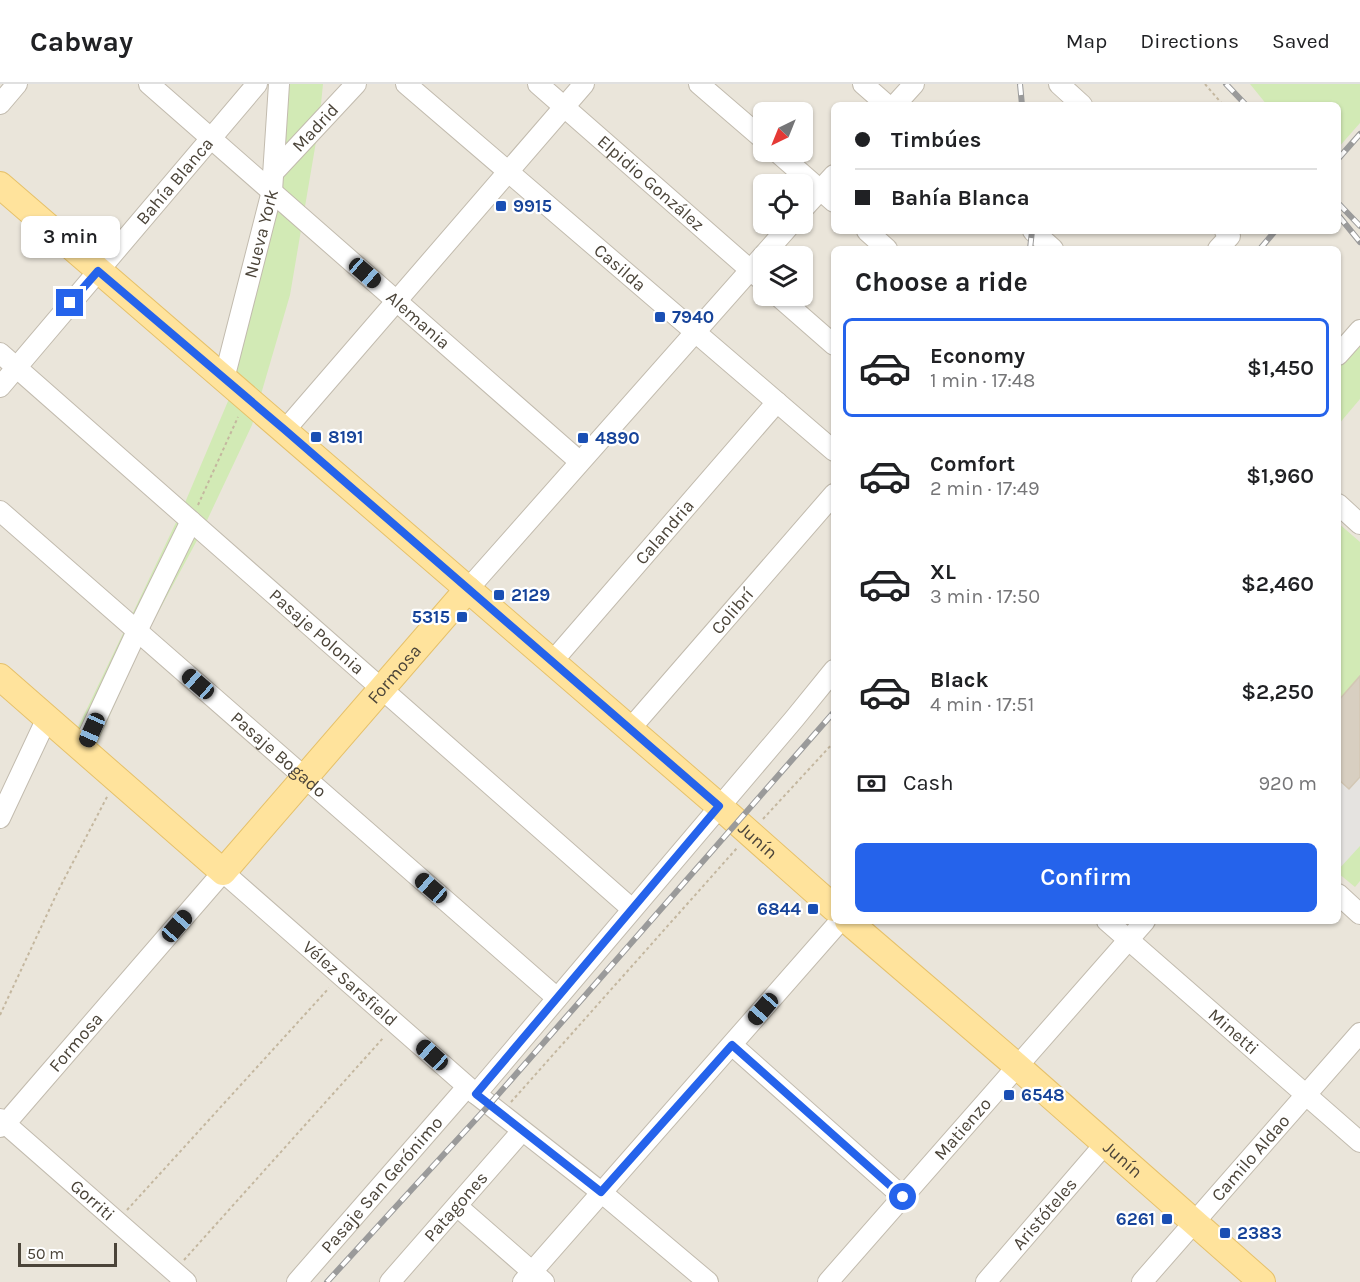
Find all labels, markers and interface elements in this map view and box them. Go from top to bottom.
text: Cabway [30,25,133,58]
text: Map [1066,29,1107,53]
text: Directions [1140,29,1239,53]
text: Saved [1272,29,1330,53]
street label: Madrid [287,99,343,157]
north arrow [753,102,813,162]
map controls [753,102,813,306]
text: Timbúes [891,127,981,153]
street label: Elpidio González [593,130,709,236]
street label: Bahía Blanca [131,133,218,229]
button: locate [753,174,813,234]
text: Bahía Blanca [891,185,1030,211]
street label: Nueva York [239,187,283,280]
place label: 9915 [513,195,552,217]
marker: 9915 [494,199,508,213]
callout: 3 min [20,216,119,258]
text: 3 min [43,225,98,248]
street label: Casilda [590,239,651,296]
button: layers [753,246,813,306]
car [346,254,384,292]
text: Choose a ride [855,266,1028,298]
street label: Alemania [382,286,455,354]
route end [56,289,83,316]
place label: 7940 [672,306,714,328]
marker: 7940 [653,310,667,324]
icon: car [858,341,912,395]
text: Economy [930,343,1025,369]
text: $1,450 [1247,355,1314,381]
text: 1 min · 17:48 [930,369,1035,392]
place label: 8191 [328,426,363,448]
place label: 4890 [595,427,640,449]
marker: 8191 [309,430,323,444]
marker: 4890 [576,431,590,445]
icon: car [858,449,912,503]
text: Comfort [930,451,1015,477]
text: $1,960 [1246,463,1314,489]
text: 2 min · 17:49 [930,477,1040,500]
street label: Calandria [630,495,699,569]
icon: car [858,557,912,611]
text: XL [930,559,956,585]
text: $2,460 [1241,571,1314,597]
street label: Colibrí [706,583,759,639]
street label: Pasaje Polonia [265,584,369,679]
place label: 2129 [511,584,550,606]
text: 3 min · 17:50 [930,585,1040,608]
marker: 2129 [492,588,506,602]
place label: 5315 [411,606,450,628]
marker: 5315 [455,610,469,624]
street label: Formosa [363,640,426,708]
car [179,665,217,703]
icon: car [858,665,912,719]
text: Black [930,667,989,693]
text: $2,250 [1241,679,1314,705]
text: 4 min · 17:51 [930,693,1034,716]
street label: Pasaje Bogado [226,707,331,802]
car [76,710,108,750]
icon: cash [855,767,888,800]
text: Cash [903,770,953,796]
text: 920 m [1258,772,1317,795]
street label: Junín [734,817,782,864]
button: Confirm [855,843,1317,912]
car [412,869,450,907]
place label: 6844 [757,898,801,920]
marker: 6844 [806,902,820,916]
car [158,907,196,945]
street label: Vélez Sarsfield [298,936,402,1031]
car [744,990,782,1028]
street label: Minetti [1204,1004,1263,1059]
street label: Formosa [44,1008,108,1076]
car [413,1036,451,1074]
place label: 6548 [1021,1084,1065,1106]
marker: 6548 [1002,1088,1016,1102]
street label: Matienzo [929,1093,996,1164]
street label: Camilo Aldao [1207,1110,1295,1206]
street label: Pasaje San Gerónimo [316,1112,447,1258]
street label: Junín [1099,1136,1147,1183]
street label: Patagones [419,1167,492,1246]
street label: Aristóteles [1008,1173,1082,1254]
street label: Gorriti [66,1175,119,1225]
route start [889,1183,916,1210]
place label: 6261 [1116,1208,1155,1230]
marker: 6261 [1160,1212,1174,1226]
place label: 2383 [1237,1222,1282,1244]
marker: 2383 [1218,1226,1232,1240]
scale bar [18,1240,117,1268]
text: 50 m [27,1244,64,1263]

